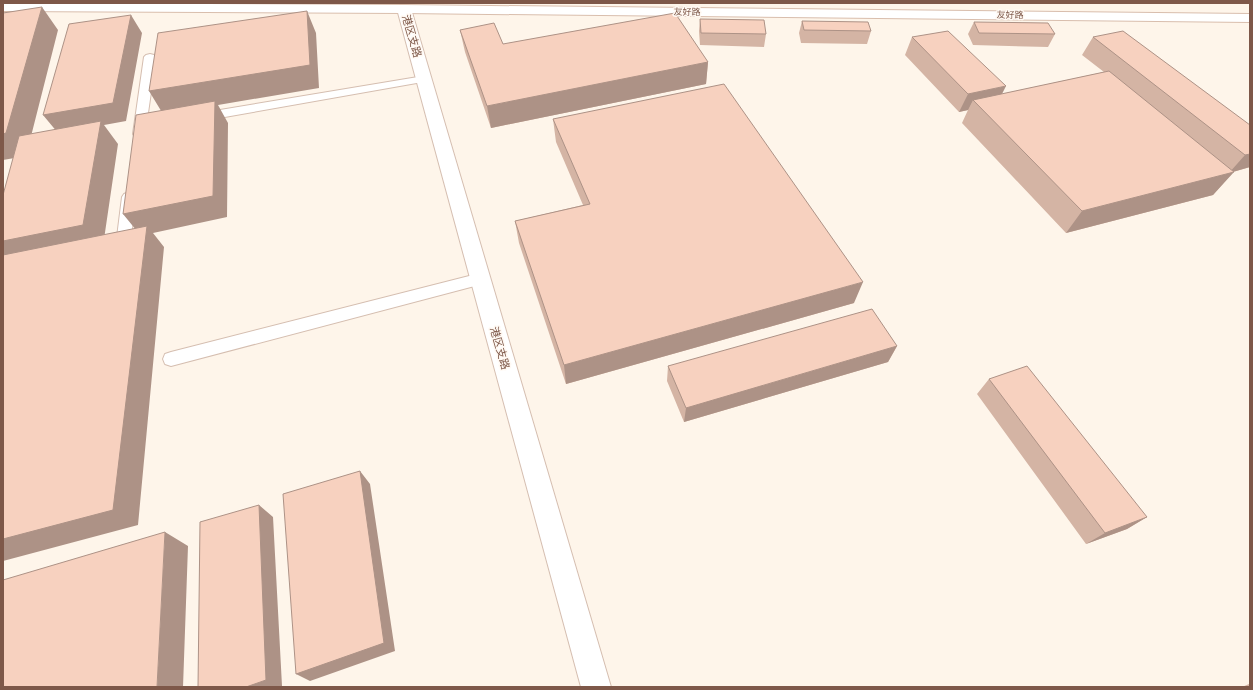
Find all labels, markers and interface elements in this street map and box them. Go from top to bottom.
street label: 友好路 [673,6,701,17]
street label: 友好路 [996,9,1024,20]
street label: 港区支路 [400,13,425,59]
street label: 港区支路 [488,325,513,371]

